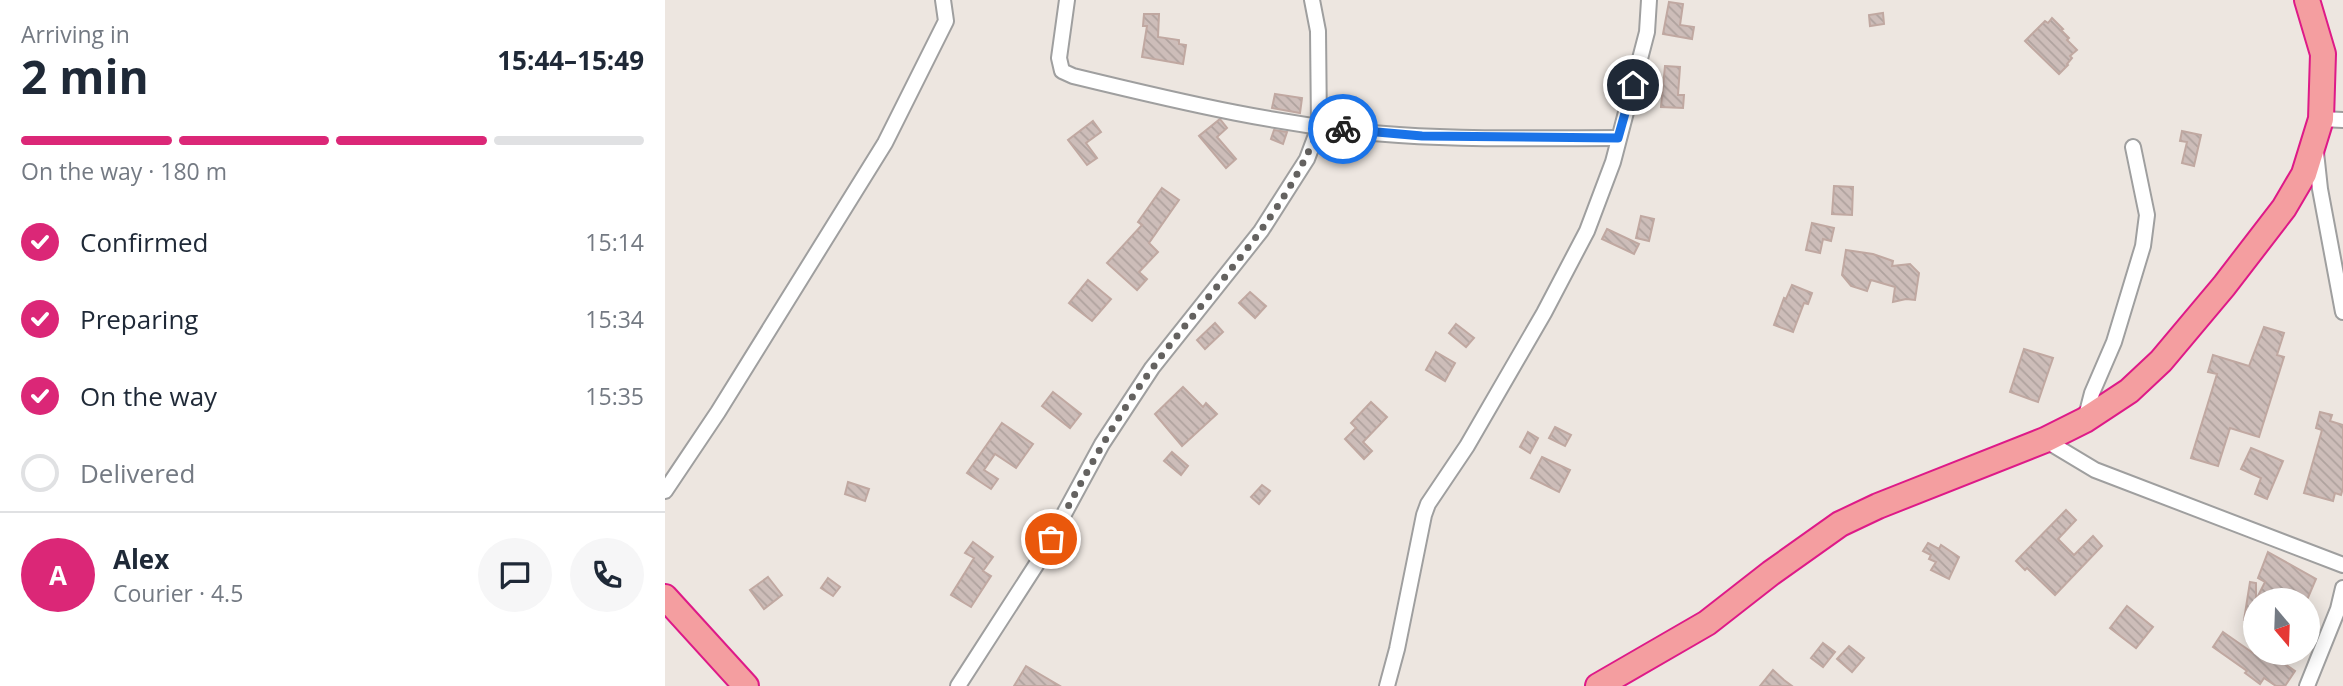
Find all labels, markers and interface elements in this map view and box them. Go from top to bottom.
text: Arriving in [21,18,130,50]
text: 15:44–15:49 [497,42,644,78]
text: 2 min [21,45,149,107]
pin [1603,55,1663,115]
icon: home [1614,66,1652,104]
courier [1308,94,1378,164]
icon: bike [1324,110,1362,148]
text: On the way · 180 m [21,155,227,187]
icon: check [21,223,59,261]
text: Confirmed [80,224,208,260]
text: 15:14 [585,226,644,258]
icon: check [21,300,59,338]
text: Preparing [80,301,198,337]
text: 15:34 [585,303,644,335]
icon: check [21,377,59,415]
text: On the way [80,378,217,414]
text: 15:35 [585,380,644,412]
text: Delivered [80,455,195,491]
pin [1021,509,1081,569]
icon: bag [1032,520,1070,558]
button: chat [478,538,552,612]
button: phone [570,538,644,612]
text: Alex [113,541,169,577]
text: A [49,557,67,593]
text: Courier · 4.5 [113,577,243,609]
north arrow [2243,588,2321,665]
map controls [2243,588,2320,665]

